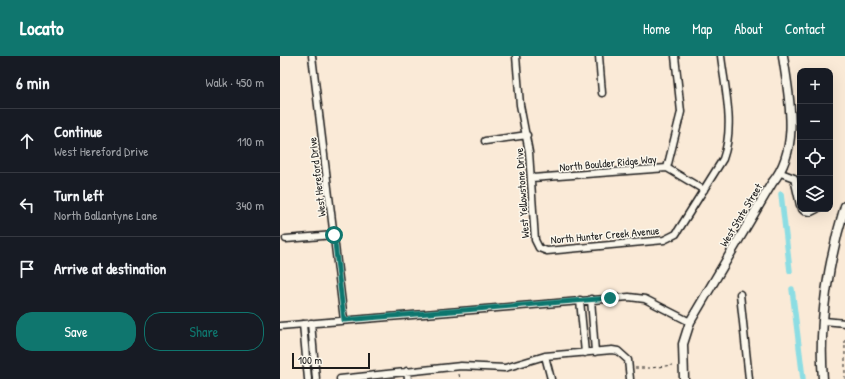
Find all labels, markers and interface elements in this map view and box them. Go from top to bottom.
text: Locato [20,15,64,41]
text: Home [643,19,670,38]
text: Map [692,19,712,38]
text: About [734,19,763,38]
text: Contact [785,19,825,38]
map controls [797,68,833,212]
button: + [797,68,833,104]
text: 6 min [16,71,50,94]
text: Walk · 450 m [205,73,264,91]
button: − [797,104,833,140]
text: Continue [54,121,102,142]
icon: ahead [16,130,38,152]
text: 110 m [237,132,264,150]
street label: West Hereford Drive [305,136,329,218]
button: locate [797,140,833,176]
text: West Hereford Drive [54,142,149,160]
street label: West Yellowstone Drive [512,147,532,239]
street label: North Boulder Ridge Way [559,152,658,174]
button: layers [797,176,833,212]
street label: West State Street [717,181,765,249]
text: Turn left [54,185,104,206]
icon: left [16,194,38,216]
text: 340 m [236,196,264,214]
text: North Ballantyne Lane [54,206,157,224]
street label: North Hunter Creek Avenue [550,223,660,247]
route start [325,226,343,244]
icon: arrive [16,258,38,280]
text: Arrive at destination [54,258,166,279]
route end [601,289,619,307]
button: Save [16,312,136,351]
button: Share [144,312,264,351]
scale bar [292,351,370,370]
text: 100 m [298,353,322,367]

